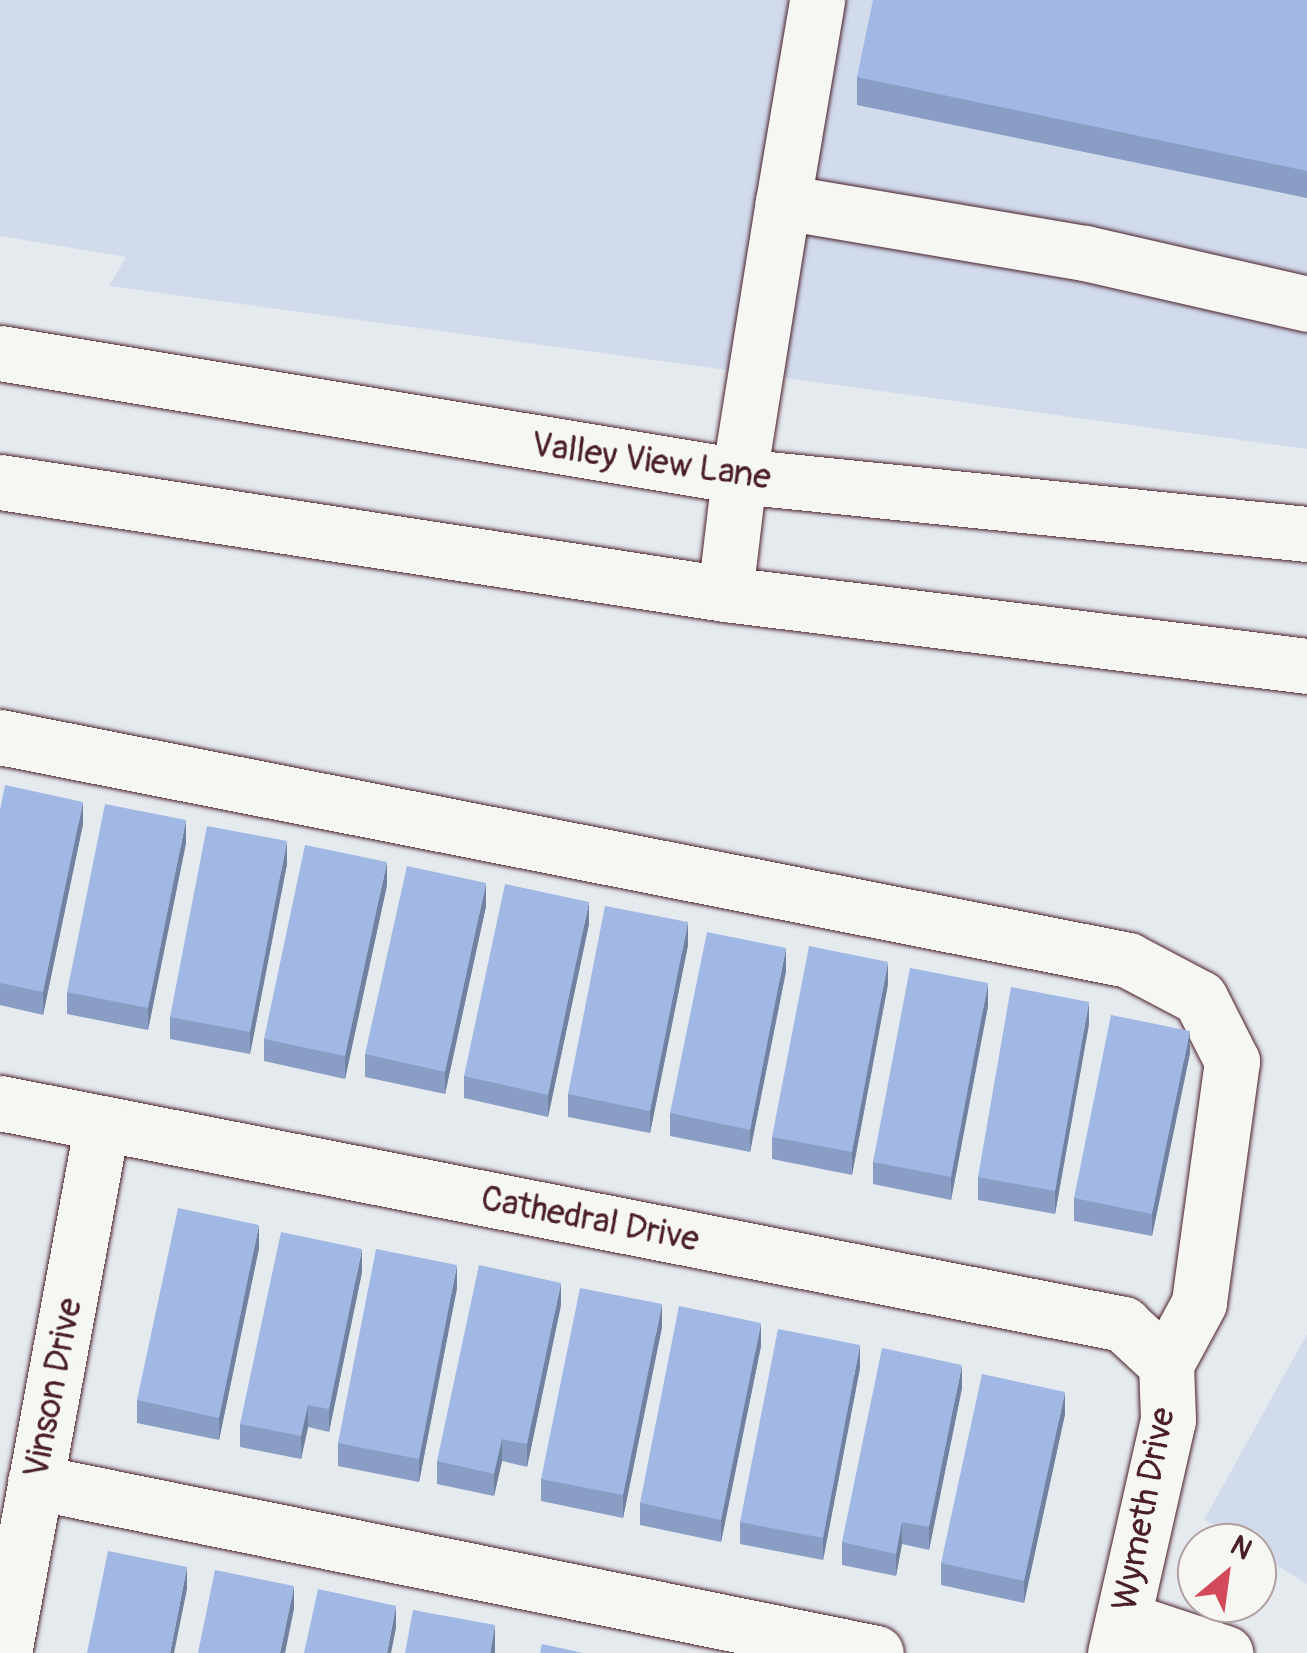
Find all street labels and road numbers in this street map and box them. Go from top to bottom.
street label: Valley View Lane [529,423,773,499]
street label: Cathedral Drive [477,1177,703,1261]
street label: Vinson Drive [15,1295,91,1481]
street label: Wymeth Drive [1104,1404,1184,1614]

